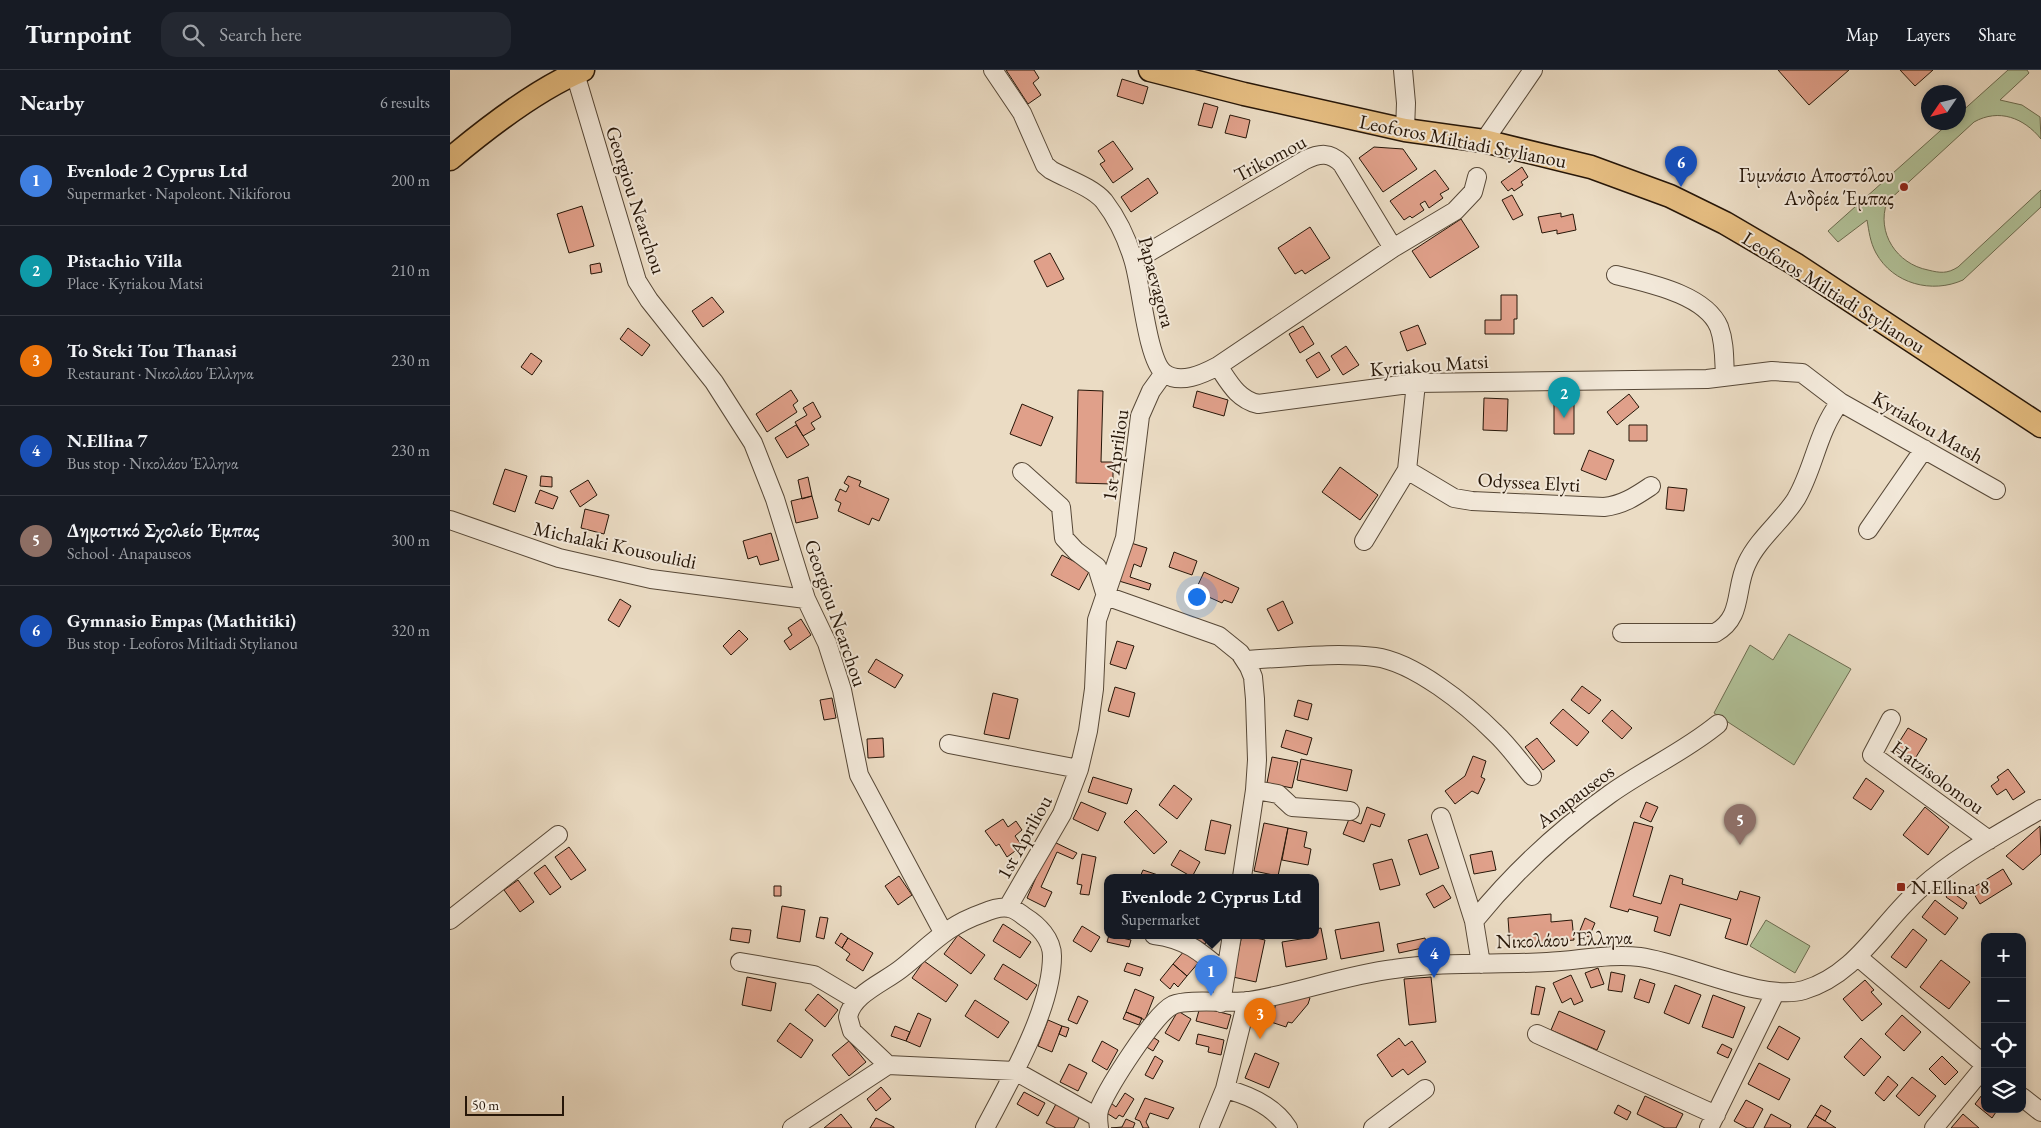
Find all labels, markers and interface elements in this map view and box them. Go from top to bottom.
search box [161,12,511,57]
text: Turnpoint [25,19,131,50]
icon: search [179,21,207,49]
text: Search here [219,22,302,47]
text: Map [1846,23,1878,46]
text: Layers [1906,23,1950,46]
text: Share [1978,23,2016,46]
north arrow [1921,85,1966,130]
text: Nearby [20,89,84,116]
text: 6 results [380,92,430,113]
street label: Leoforos Miltiadi Stylianou [1357,108,1569,174]
street label: Georgiou Nearchou [600,123,672,278]
street label: Trikomou [1229,128,1311,188]
pin: 6 [1665,146,1697,187]
text: Evenlode 2 Cyprus Ltd [67,158,248,183]
place label: Γυμνάσιο Αποστόλου Ανδρέα Έμπας [1739,162,1894,211]
text: 1 [32,170,40,191]
text: 200 m [391,170,430,191]
marker: Γυμνάσιο Αποστόλου Ανδρέα Έμπας [1898,181,1910,193]
text: Supermarket · Napoleont. Nikiforou [67,183,291,204]
street label: Leoforos Miltiadi Stylianou [1738,225,1931,359]
street label: Papaevagora [1132,233,1182,331]
text: Pistachio Villa [67,248,182,273]
text: 2 [32,260,40,281]
text: 210 m [391,260,430,281]
text: Place · Kyriakou Matsi [67,273,203,294]
text: To Steki Tou Thanasi [67,338,237,363]
street label: Kyriakou Matsi [1369,348,1489,382]
text: 3 [32,350,40,371]
text: 230 m [391,350,430,371]
text: Restaurant · Νικολάου Έλληνα [67,363,253,384]
pin: 2 [1548,377,1580,418]
street label: Kyriakou Matsh [1868,385,1988,469]
street label: 1st Apriliou [1096,407,1134,503]
text: N.Ellina 7 [67,428,148,453]
text: 4 [32,440,40,461]
text: 230 m [391,440,430,461]
text: Bus stop · Νικολάου Έλληνα [67,453,238,474]
street label: Odyssea Elyti [1477,466,1581,498]
street label: Michalaki Kousoulidi [531,515,699,575]
text: Δημοτικό Σχολείο Έμπας [67,518,259,543]
text: 5 [32,530,40,551]
text: 300 m [391,530,430,551]
street label: Georgiou Nearchou [799,536,874,690]
text: School · Anapauseos [67,543,191,564]
your location [1184,584,1210,610]
text: Gymnasio Empas (Mathitiki) [67,608,296,633]
text: 6 [32,620,40,641]
text: 320 m [391,620,430,641]
text: Bus stop · Leoforos Miltiadi Stylianou [67,633,298,654]
street label: Hatzisolomou [1886,734,1990,820]
street label: Anapauseos [1530,758,1619,834]
street label: 1st Apriliou [990,790,1058,884]
pin: 5 [1724,804,1756,845]
popup [1104,874,1319,939]
place label: N.Ellina 8 [1911,874,1989,900]
marker: N.Ellina 8 [1895,881,1907,893]
text: Evenlode 2 Cyprus Ltd [1121,884,1302,909]
text: Supermarket [1121,909,1200,930]
street label: Νικολάου Έλληνα [1495,924,1634,954]
map controls [1981,933,2026,1113]
button: + [1981,933,2026,978]
pin: 4 [1418,937,1450,978]
pin: 1 [1195,955,1227,996]
button: − [1981,978,2026,1023]
pin: 3 [1244,998,1276,1039]
button: locate [1981,1023,2026,1068]
button: layers [1981,1068,2026,1113]
scale bar [465,1093,564,1116]
text: 50 m [472,1096,499,1114]

